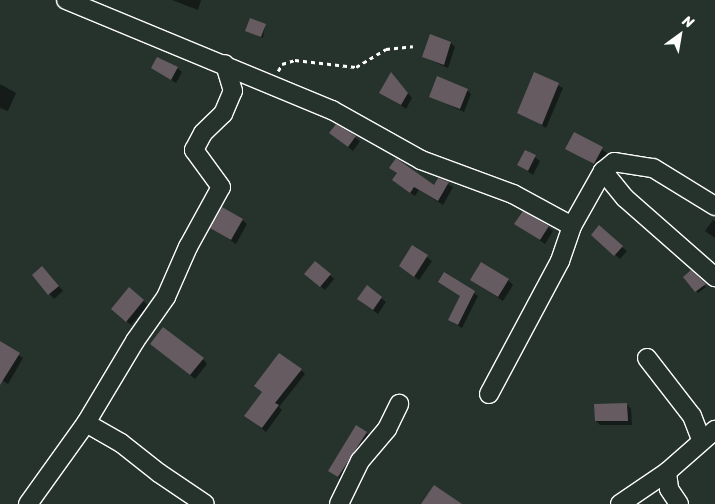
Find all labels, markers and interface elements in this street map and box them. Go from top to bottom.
text: N [677,9,699,35]
north arrow [655,10,705,60]

